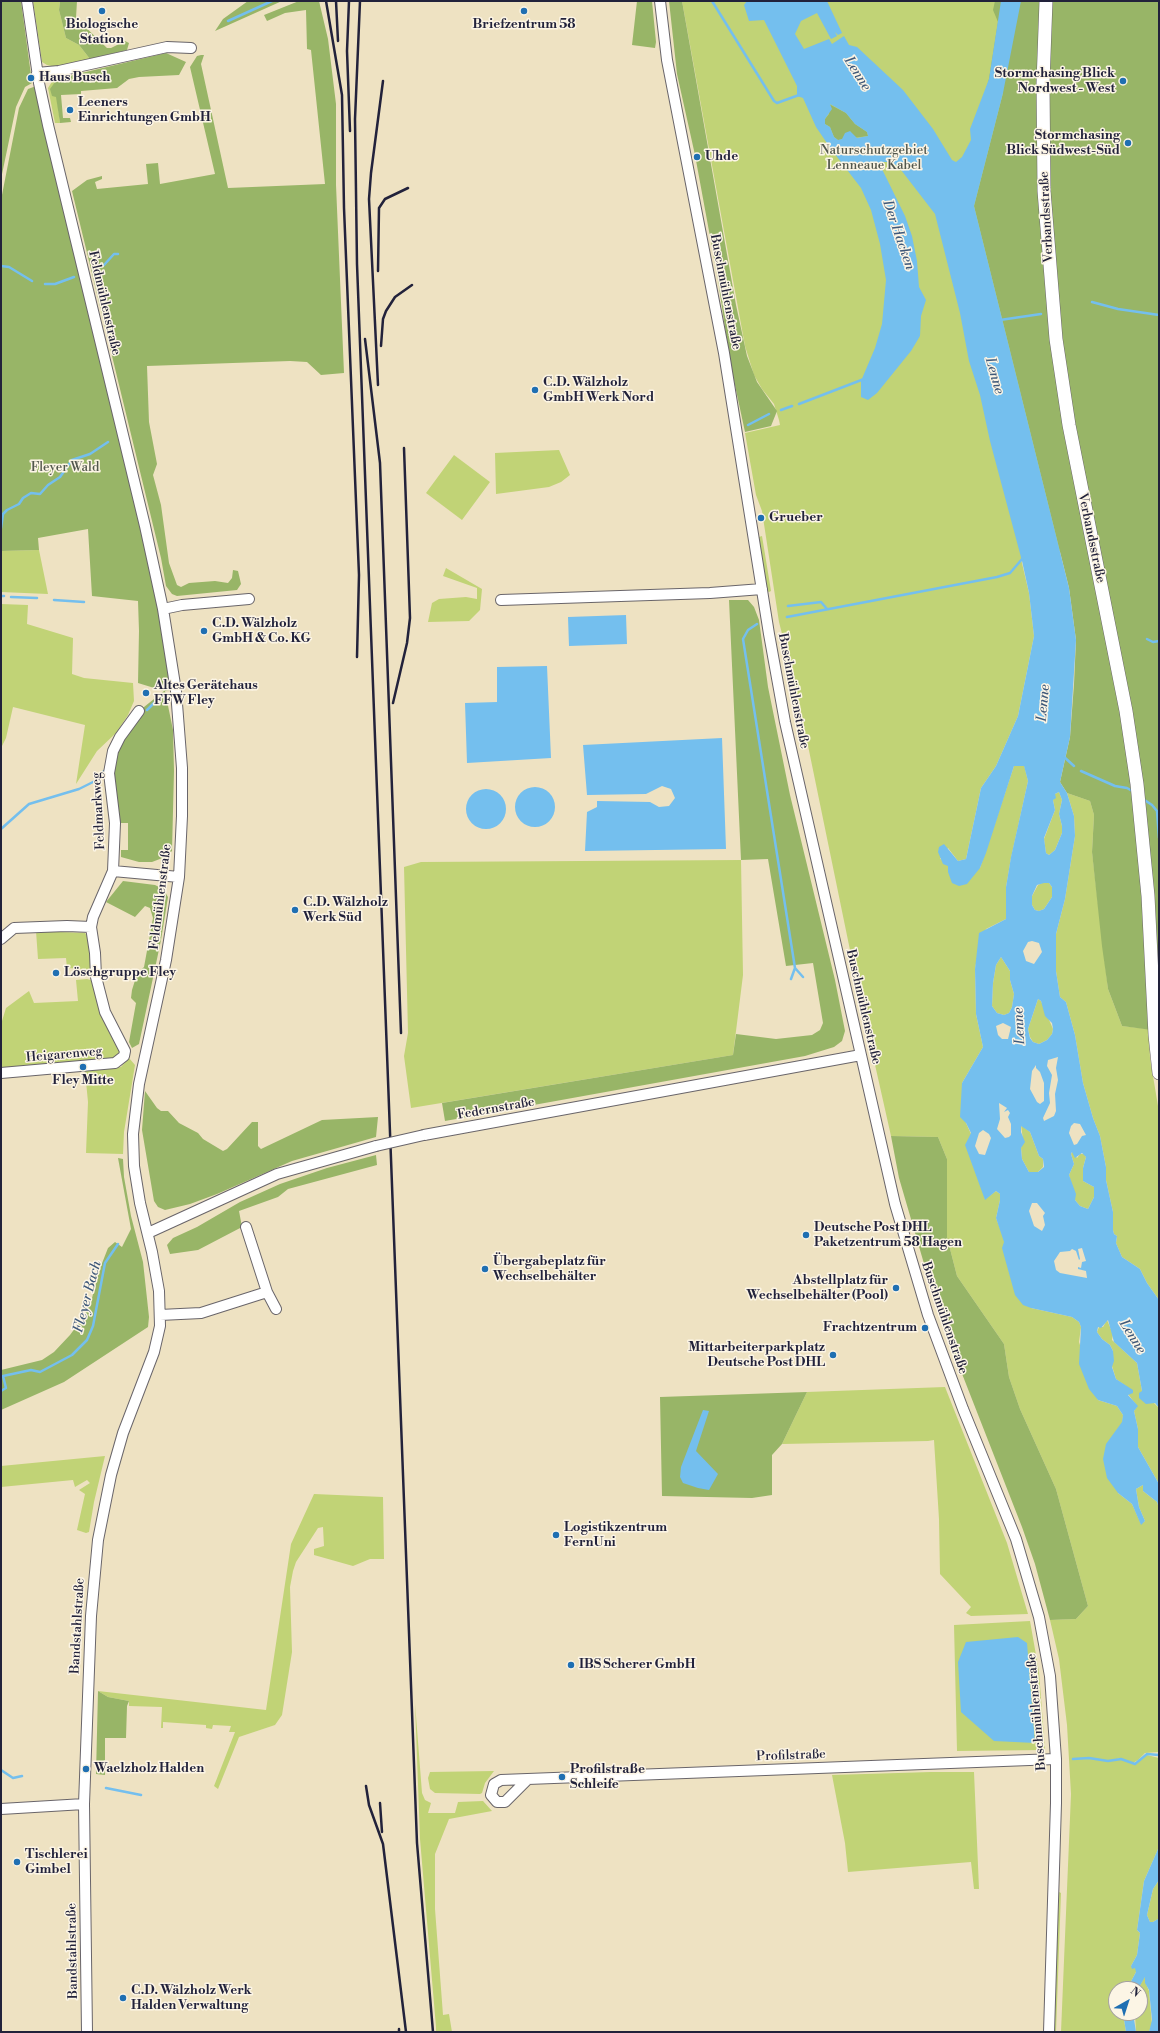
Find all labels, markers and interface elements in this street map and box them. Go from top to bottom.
marker: Biologische Station [97,6,107,16]
marker: Briefzentrum 58 [519,6,529,16]
place label: Biologische Station [66,17,138,48]
place label: Briefzentrum 58 [472,17,576,33]
water label: Lenne [840,54,874,94]
place label: Stormchasing Blick Nordwest - West [995,66,1115,97]
place label: Haus Busch [39,70,110,86]
marker: Haus Busch [26,73,36,83]
marker: Stormchasing Blick Nordwest - West [1118,76,1128,86]
place label: Leeners Einrichtungen GmbH [78,95,211,126]
marker: Leeners Einrichtungen GmbH [65,105,75,115]
place label: Stormchasing Blick Südwest-Süd [1006,128,1120,159]
marker: Stormchasing Blick Südwest-Süd [1123,138,1133,148]
park label: Naturschutzgebiet Lenneaue Kabel [820,143,928,174]
place label: Uhde [705,149,738,165]
marker: Uhde [692,152,702,162]
street label: Verbandsstraße [1037,171,1057,263]
water label: Der Hacken [878,198,918,272]
street label: Buschmühlenstraße [706,233,744,351]
street label: Feldmühlenstraße [84,249,124,357]
water label: Lenne [981,356,1007,396]
place label: C.D. Wälzholz GmbH Werk Nord [543,375,654,406]
marker: C.D. Wälzholz GmbH Werk Nord [530,385,540,395]
park label: Fleyer Wald [31,460,99,476]
street label: Verbandsstraße [1074,492,1108,584]
place label: Grueber [769,510,823,526]
marker: Grueber [756,513,766,523]
place label: C.D. Wälzholz GmbH & Co. KG [212,616,311,647]
marker: C.D. Wälzholz GmbH & Co. KG [199,626,209,636]
street label: Buschmühlenstraße [774,632,812,750]
place label: Altes Gerätehaus FFW Fley [154,678,258,709]
water label: Lenne [1034,684,1054,722]
marker: Altes Gerätehaus FFW Fley [141,688,151,698]
street label: Feldmarkweg [89,772,109,850]
street label: Feldmühlenstraße [147,843,175,951]
place label: C.D. Wälzholz Werk Süd [303,895,388,926]
marker: C.D. Wälzholz Werk Süd [290,905,300,915]
street label: Buschmühlenstraße [842,948,884,1066]
place label: Löschgruppe Fley [64,965,176,981]
marker: Löschgruppe Fley [51,968,61,978]
water label: Lenne [1011,1007,1029,1045]
street label: Heigarenweg [25,1044,103,1066]
marker: Fley Mitte [78,1062,88,1072]
place label: Fley Mitte [52,1073,114,1089]
street label: Federnstraße [456,1095,536,1123]
place label: Deutsche Post DHL Paketzentrum 58 Hagen [814,1220,962,1251]
marker: Deutsche Post DHL Paketzentrum 58 Hagen [801,1230,811,1240]
place label: Übergabeplatz für Wechselbehälter [493,1254,606,1285]
water label: Fleyer Bach [70,1259,106,1335]
street label: Buschmühlenstraße [917,1260,971,1376]
marker: Übergabeplatz für Wechselbehälter [480,1264,490,1274]
place label: Abstellplatz für Wechselbehälter (Pool) [747,1273,888,1304]
marker: Abstellplatz für Wechselbehälter (Pool) [891,1283,901,1293]
water label: Lenne [1115,1317,1149,1357]
place label: Frachtzentrum [823,1320,917,1336]
marker: Frachtzentrum [920,1323,930,1333]
place label: Mittarbeiterparkplatz Deutsche Post DHL [688,1340,825,1371]
marker: Mittarbeiterparkplatz Deutsche Post DHL [828,1350,838,1360]
place label: Logistikzentrum FernUni [564,1520,667,1551]
marker: Logistikzentrum FernUni [551,1530,561,1540]
street label: Bandstahlstraße [68,1578,88,1674]
street label: Buschmühlenstraße [1024,1653,1050,1771]
place label: IBS Scherer GmbH [579,1657,695,1673]
marker: IBS Scherer GmbH [566,1660,576,1670]
street label: Profilstraße [756,1747,826,1765]
place label: Waelzholz Halden [94,1761,204,1777]
place label: Profilstraße Schleife [570,1762,645,1793]
marker: Waelzholz Halden [81,1764,91,1774]
marker: Profilstraße Schleife [557,1772,567,1782]
place label: Tischlerei Gimbel [25,1847,88,1878]
marker: Tischlerei Gimbel [12,1857,22,1867]
street label: Bandstahlstraße [64,1903,82,1999]
north arrow [1108,1981,1148,2021]
place label: C.D. Wälzholz Werk Halden Verwaltung [131,1983,252,2014]
text: N [1127,1984,1143,2001]
marker: C.D. Wälzholz Werk Halden Verwaltung [118,1993,128,2003]

